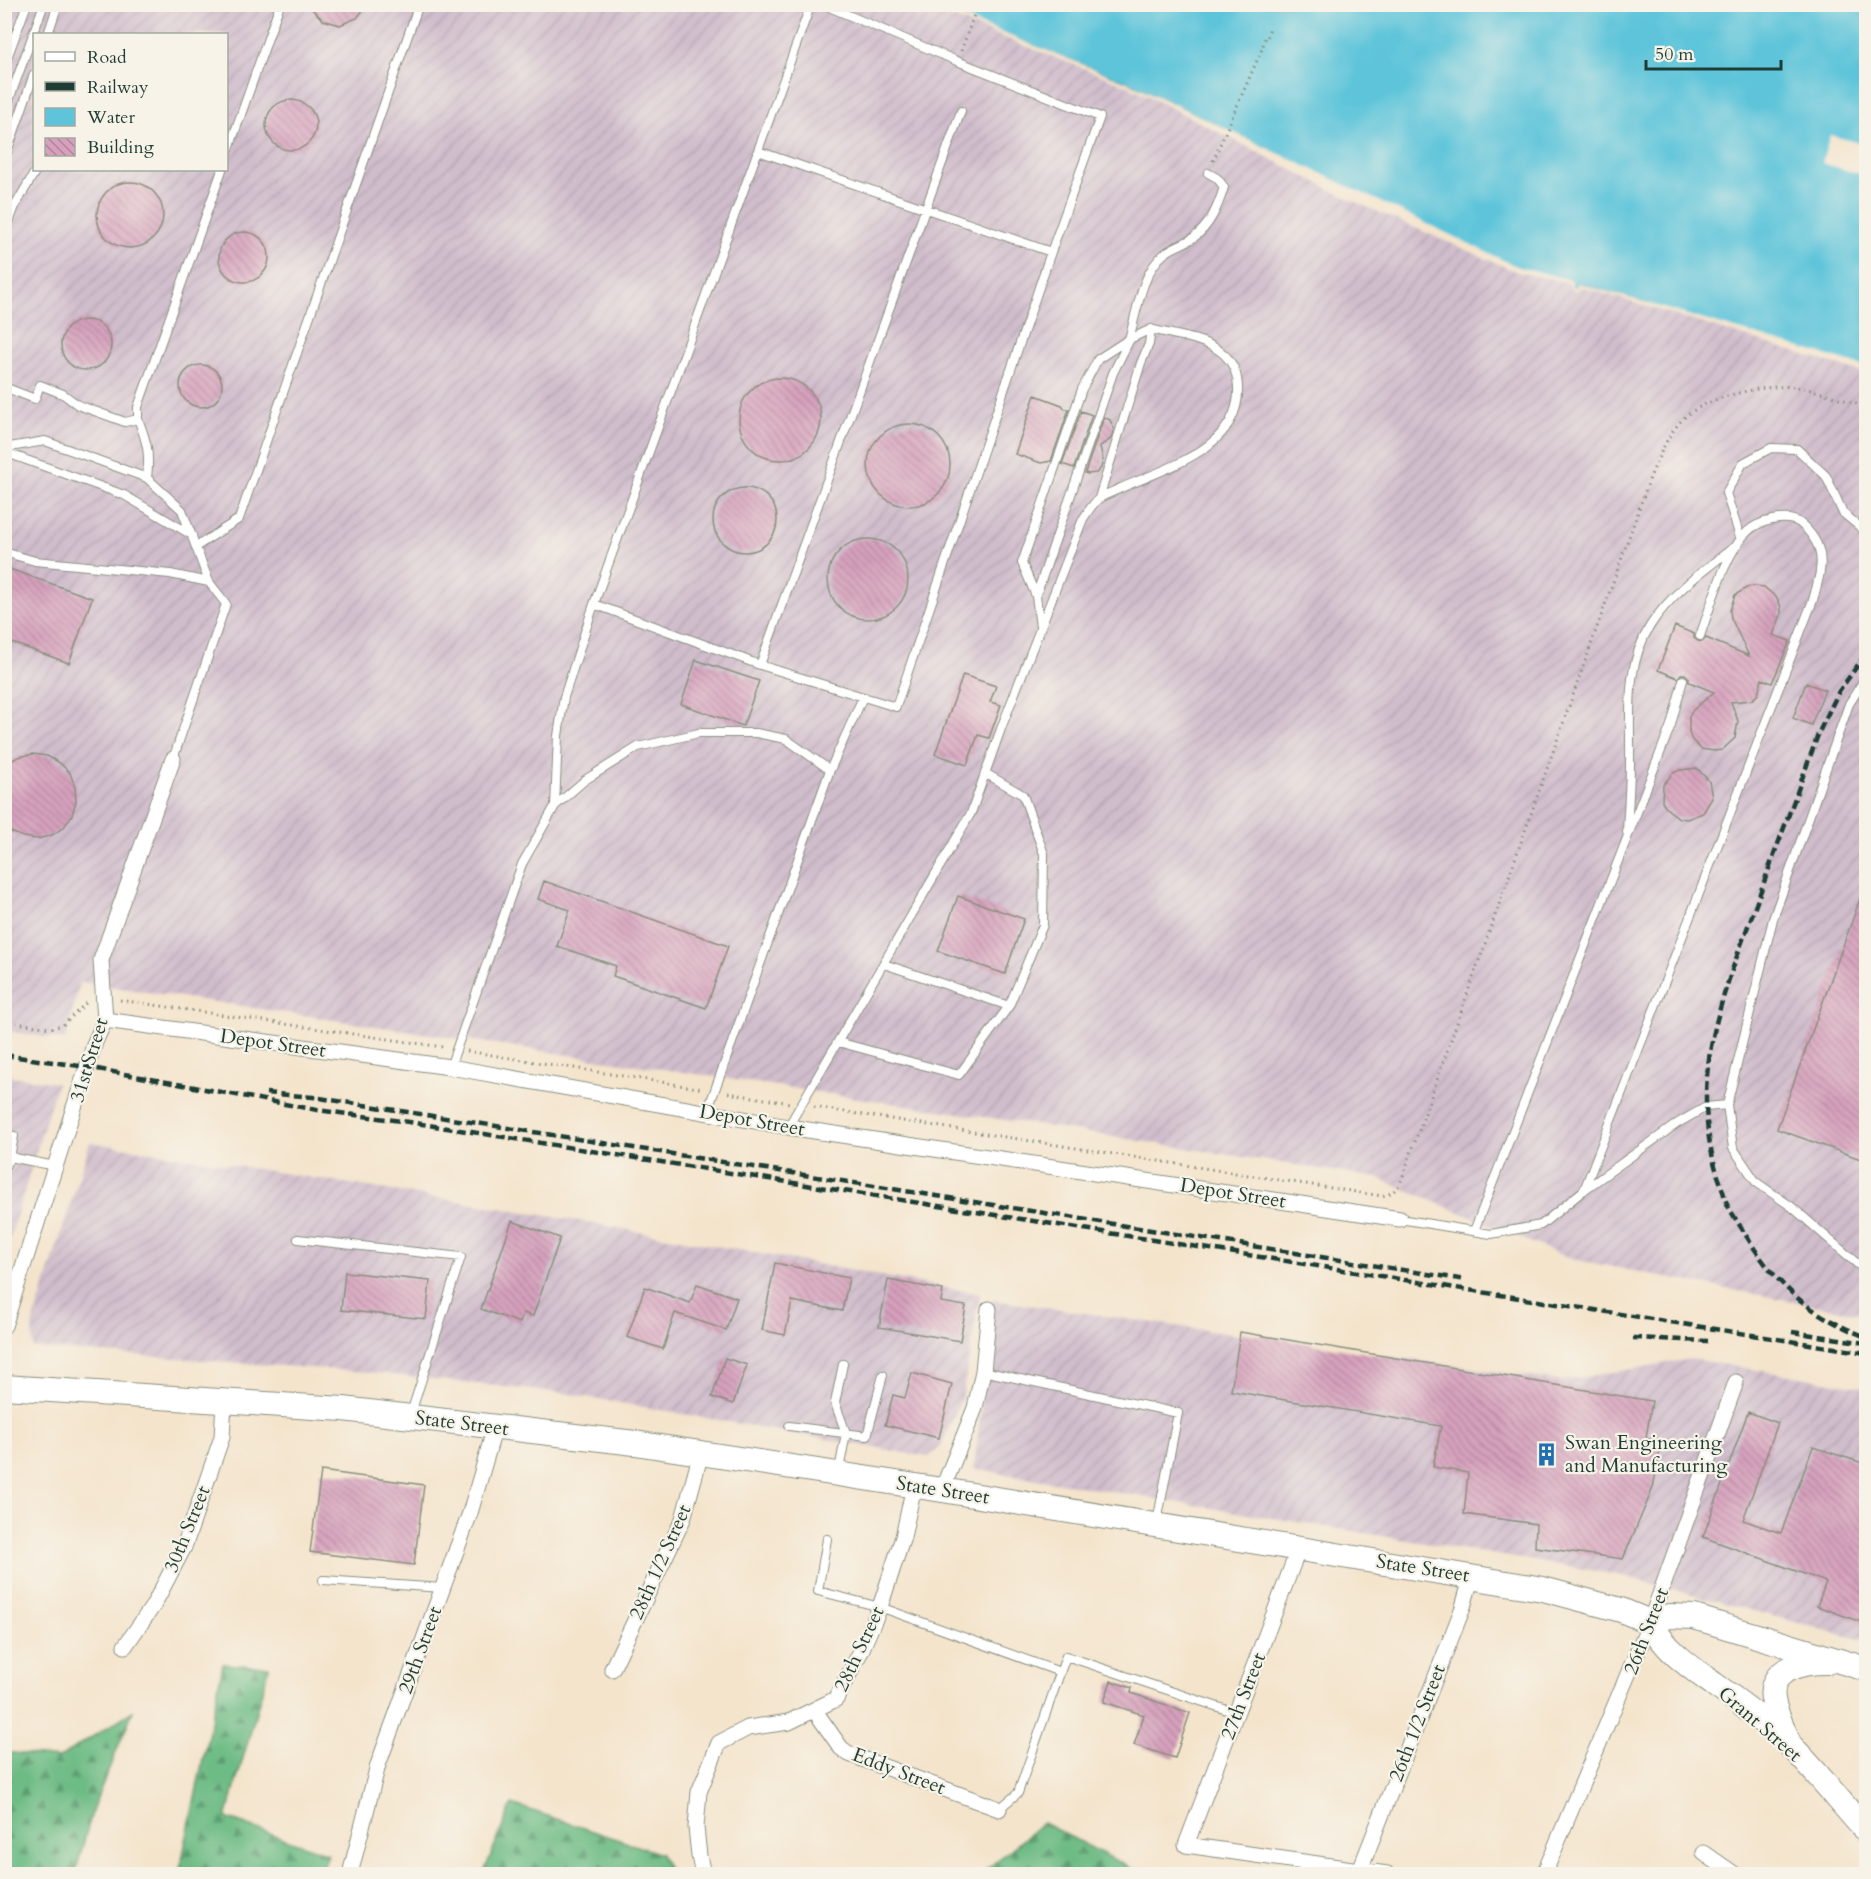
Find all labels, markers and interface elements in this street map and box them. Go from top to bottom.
legend [33,33,228,171]
scale bar [1646,33,1781,71]
text: 50 m [1655,42,1694,67]
text: Road [87,45,127,70]
text: Railway [87,75,149,100]
text: Water [86,105,136,130]
text: Building [87,135,155,160]
street label: 31st Street [63,1014,115,1106]
street label: Depot Street [218,1022,328,1064]
street label: Depot Street [697,1097,808,1143]
street label: Depot Street [1178,1171,1288,1215]
street label: State Street [414,1404,511,1442]
place label: Swan Engineering and Manufacturing [1565,1429,1728,1479]
building icon: Swan Engineering and Manufacturing [1534,1441,1560,1467]
street label: State Street [895,1469,992,1511]
street label: 30th Street [157,1481,217,1576]
street label: 28th 1/2 Street [623,1499,698,1624]
street label: State Street [1375,1547,1472,1589]
street label: 26th Street [1617,1583,1675,1678]
street label: 28th Street [827,1601,891,1696]
street label: 29th Street [392,1602,449,1698]
street label: 27th Street [1214,1648,1272,1743]
street label: 26th 1/2 Street [1382,1660,1452,1786]
street label: Grant Street [1712,1680,1808,1768]
street label: Eddy Street [849,1741,950,1801]

